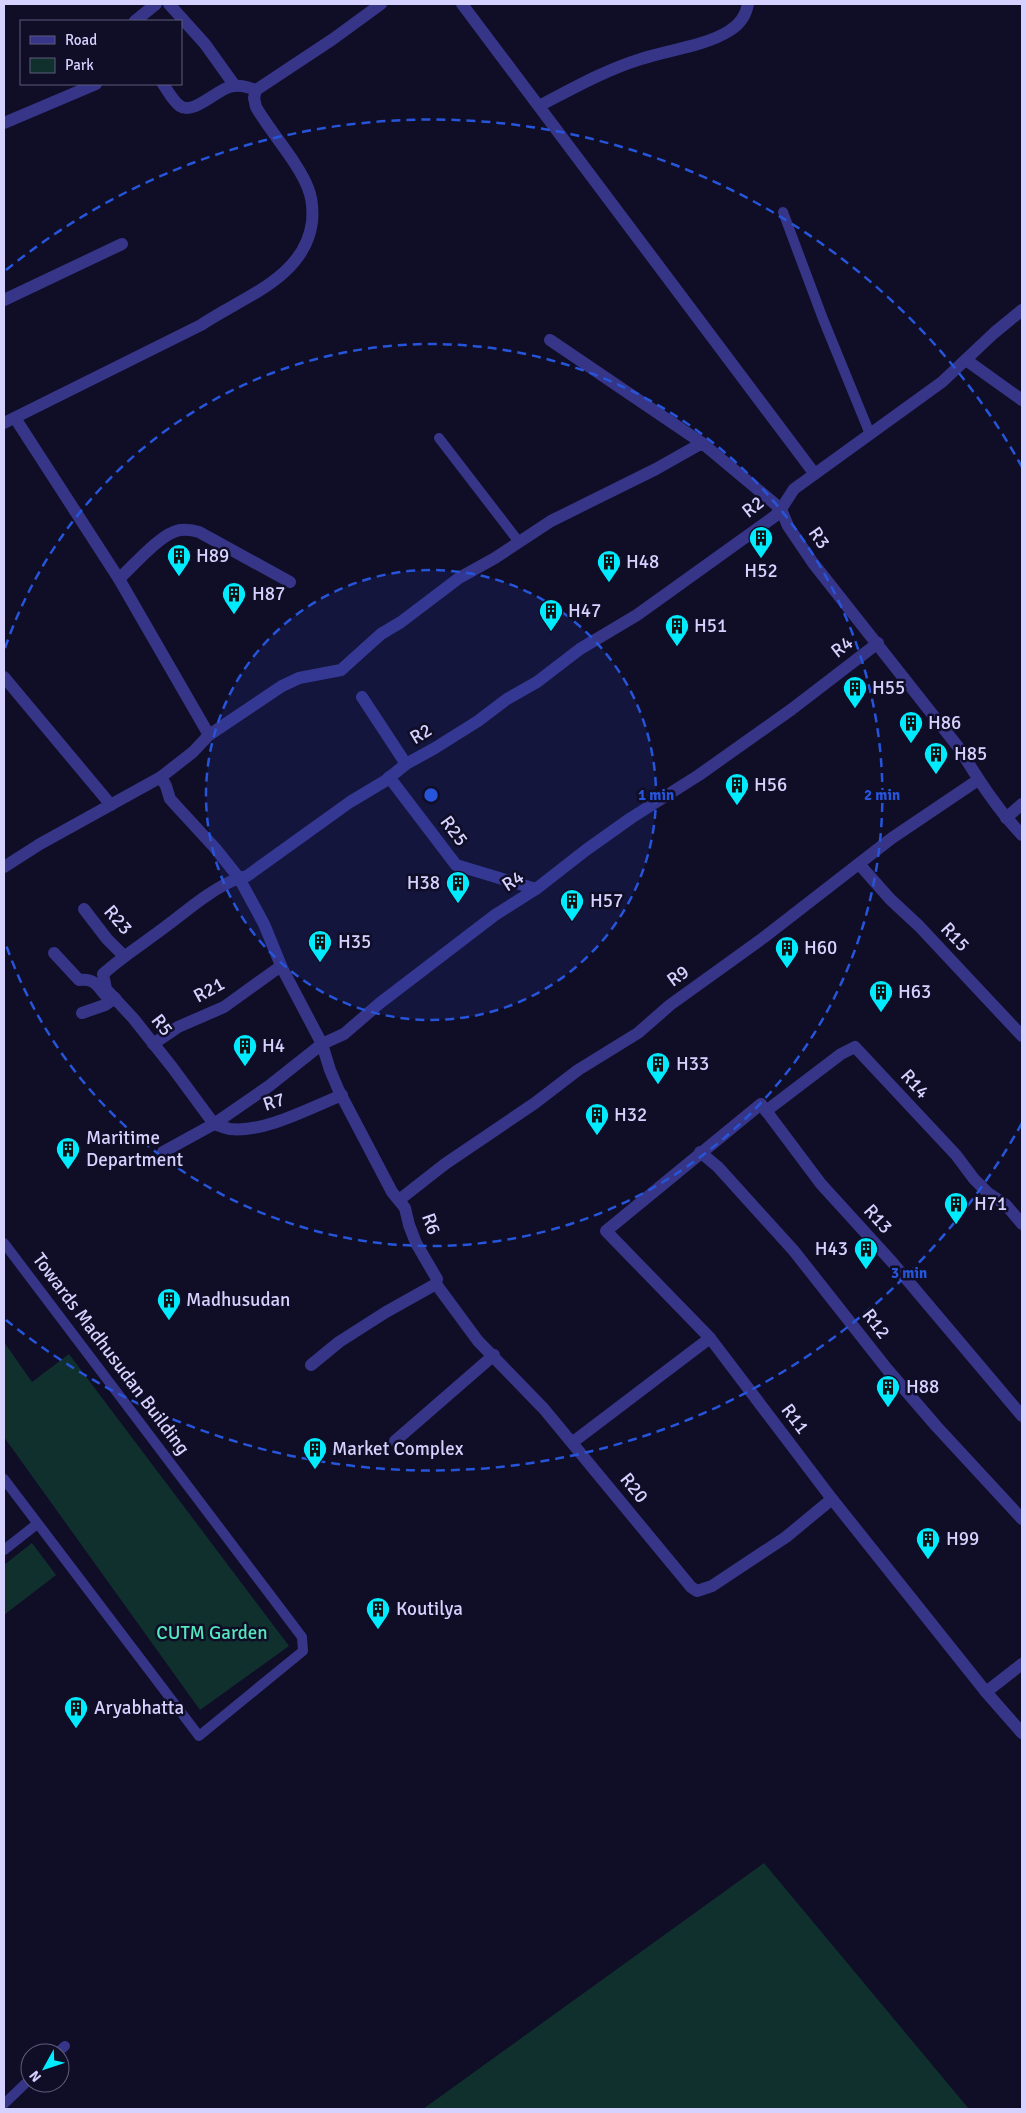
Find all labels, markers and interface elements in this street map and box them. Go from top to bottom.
legend [20,20,182,85]
text: Road [65,31,97,49]
text: Park [65,56,94,74]
street label: R2 [737,491,769,523]
street label: R3 [803,522,835,554]
building icon: H52 [748,525,774,559]
building icon: H89 [166,543,192,577]
place label: H89 [196,544,229,568]
building icon: H48 [596,549,622,583]
place label: H48 [626,550,659,574]
place label: H52 [744,559,778,583]
building icon: H87 [221,581,247,615]
place label: H87 [252,582,285,606]
building icon: H47 [538,598,564,632]
place label: H47 [568,599,601,623]
building icon: H51 [664,613,690,647]
place label: H51 [694,614,727,638]
street label: R4 [826,631,858,663]
building icon: H55 [842,675,868,709]
place label: H55 [872,676,905,700]
building icon: H86 [898,710,924,744]
place label: H86 [928,711,961,735]
street label: R2 [406,718,436,750]
building icon: H85 [923,741,949,775]
place label: H85 [954,742,987,766]
building icon: H56 [724,772,750,806]
place label: H56 [754,773,787,797]
centre of rings [422,786,440,804]
text: 1 min [638,786,674,804]
text: 2 min [864,786,900,804]
street label: R25 [435,811,473,851]
street label: R4 [497,865,529,897]
building icon: H38 [445,870,471,904]
place label: H38 [407,871,440,895]
building icon: H57 [559,888,585,922]
place label: H57 [590,889,623,913]
street label: R23 [98,900,138,940]
street label: R15 [935,917,975,957]
building icon: H35 [307,929,333,963]
place label: H35 [338,930,371,954]
building icon: H60 [774,935,800,969]
place label: H60 [804,936,837,960]
street label: R9 [662,960,694,992]
street label: R21 [189,972,229,1008]
building icon: H63 [868,979,894,1013]
place label: H63 [898,980,931,1004]
street label: R5 [146,1009,178,1041]
building icon: H4 [232,1033,258,1067]
place label: H4 [262,1034,285,1058]
building icon: H33 [645,1051,671,1085]
place label: H33 [676,1052,709,1076]
street label: R14 [895,1064,935,1104]
street label: R7 [260,1087,288,1117]
building icon: H32 [584,1102,610,1136]
place label: H32 [614,1103,647,1127]
place label: Maritime Department [86,1126,184,1172]
building icon: Maritime Department [55,1136,81,1170]
building icon: H71 [943,1191,969,1225]
place label: H71 [974,1192,1007,1216]
street label: R13 [858,1199,898,1239]
street label: R6 [416,1210,446,1238]
building icon: H43 [853,1236,879,1270]
place label: H43 [815,1237,848,1261]
street label: Towards Madhusudan Building [27,1248,195,1460]
text: 3 min [891,1264,927,1282]
building icon: Madhusudan [156,1287,182,1321]
place label: Madhusudan [186,1288,290,1312]
street label: R12 [857,1304,895,1344]
building icon: H88 [875,1374,901,1408]
place label: H88 [906,1375,939,1399]
street label: R11 [776,1399,814,1439]
building icon: Market Complex [302,1436,328,1470]
place label: Market Complex [332,1437,464,1461]
street label: R20 [615,1468,653,1508]
building icon: H99 [915,1526,941,1560]
place label: H99 [946,1527,979,1551]
building icon: Koutilya [365,1596,391,1630]
place label: Koutilya [396,1597,463,1621]
park label: CUTM Garden [156,1621,268,1645]
building icon: Aryabhatta [63,1695,89,1729]
place label: Aryabhatta [94,1696,184,1720]
north arrow [20,2043,70,2093]
text: N [26,2067,45,2085]

